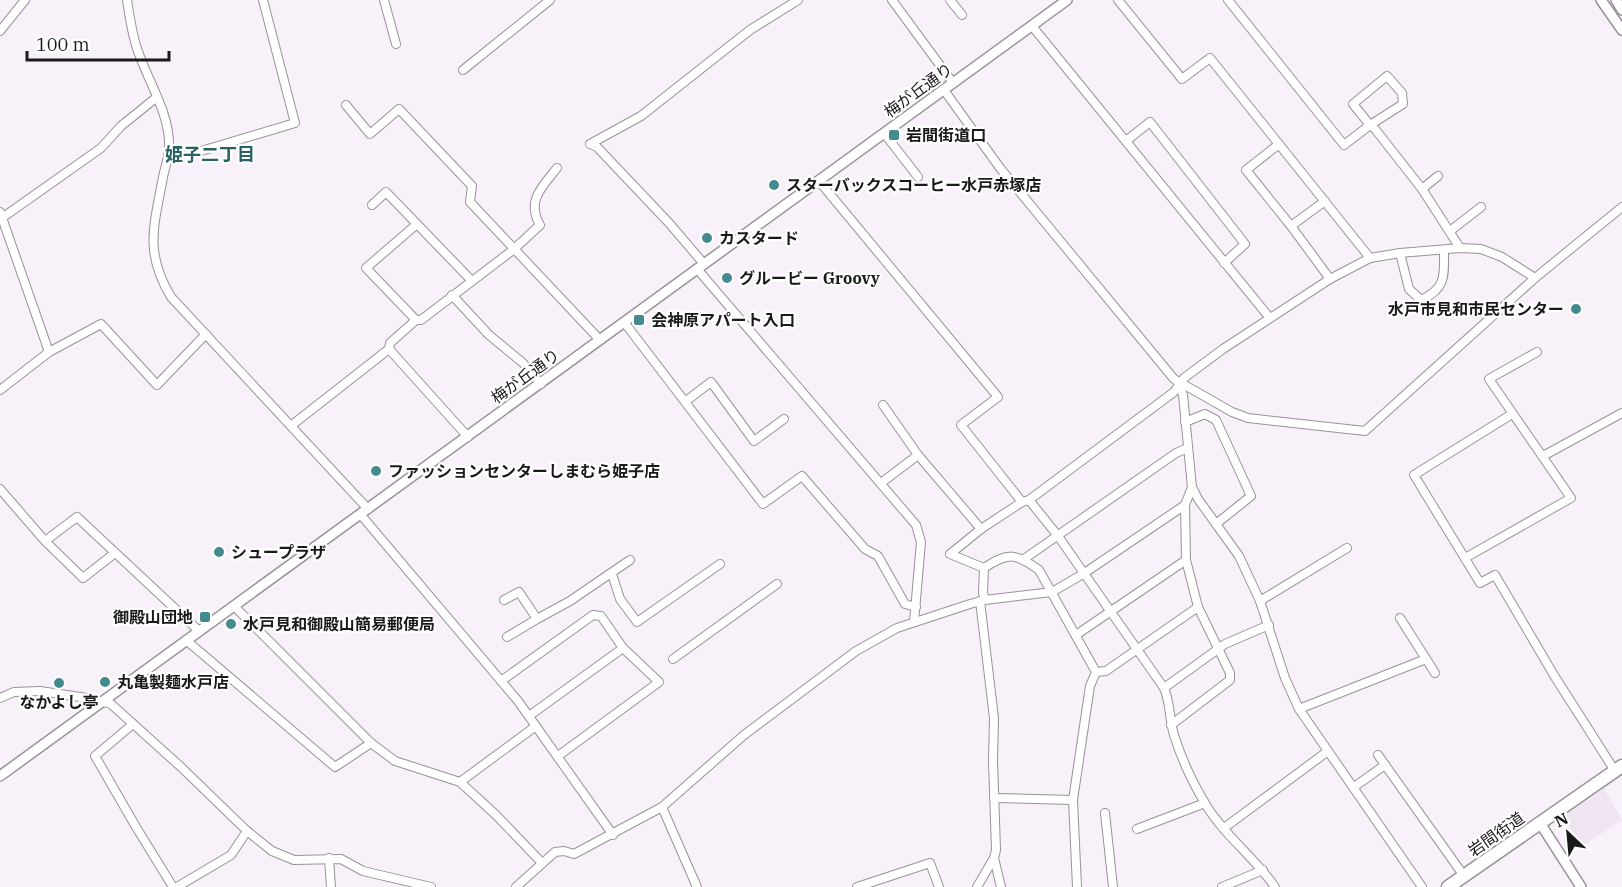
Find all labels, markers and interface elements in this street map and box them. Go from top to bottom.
scale bar [27,24,170,62]
text: 100 m [36,33,90,56]
street label: 梅が丘通り [880,58,956,122]
place label: 岩間街道口 [906,125,986,145]
marker: 岩間街道口 [887,128,901,142]
district label: 姫子二丁目 [165,143,255,166]
place label: スターバックスコーヒー水戸赤塚店 [786,175,1041,195]
marker: スターバックスコーヒー水戸赤塚店 [767,178,781,192]
place label: カスタード [719,228,799,248]
marker: カスタード [700,231,714,245]
place label: グルービー Groovy [739,268,881,288]
marker: グルービー Groovy [720,271,734,285]
place label: 水戸市見和市民センター [1388,299,1564,319]
marker: 水戸市見和市民センター [1569,302,1583,316]
place label: 会神原アパート入口 [651,310,795,330]
marker: 会神原アパート入口 [632,313,646,327]
street label: 梅が丘通り [487,344,563,408]
place label: ファッションセンターしまむら姫子店 [388,461,660,481]
marker: ファッションセンターしまむら姫子店 [369,464,383,478]
place label: シュープラザ [231,542,326,562]
marker: シュープラザ [212,545,226,559]
place label: 御殿山団地 [113,607,193,627]
marker: 御殿山団地 [198,610,212,624]
place label: 水戸見和御殿山簡易郵便局 [243,614,435,634]
marker: 水戸見和御殿山簡易郵便局 [224,617,238,631]
place label: 丸亀製麺水戸店 [117,672,229,692]
marker: 丸亀製麺水戸店 [98,675,112,689]
marker: なかよし亭 [52,676,66,690]
place label: なかよし亭 [19,692,99,712]
north arrow [1538,803,1598,863]
street label: 岩間街道 [1464,807,1528,861]
text: N [1551,808,1571,831]

